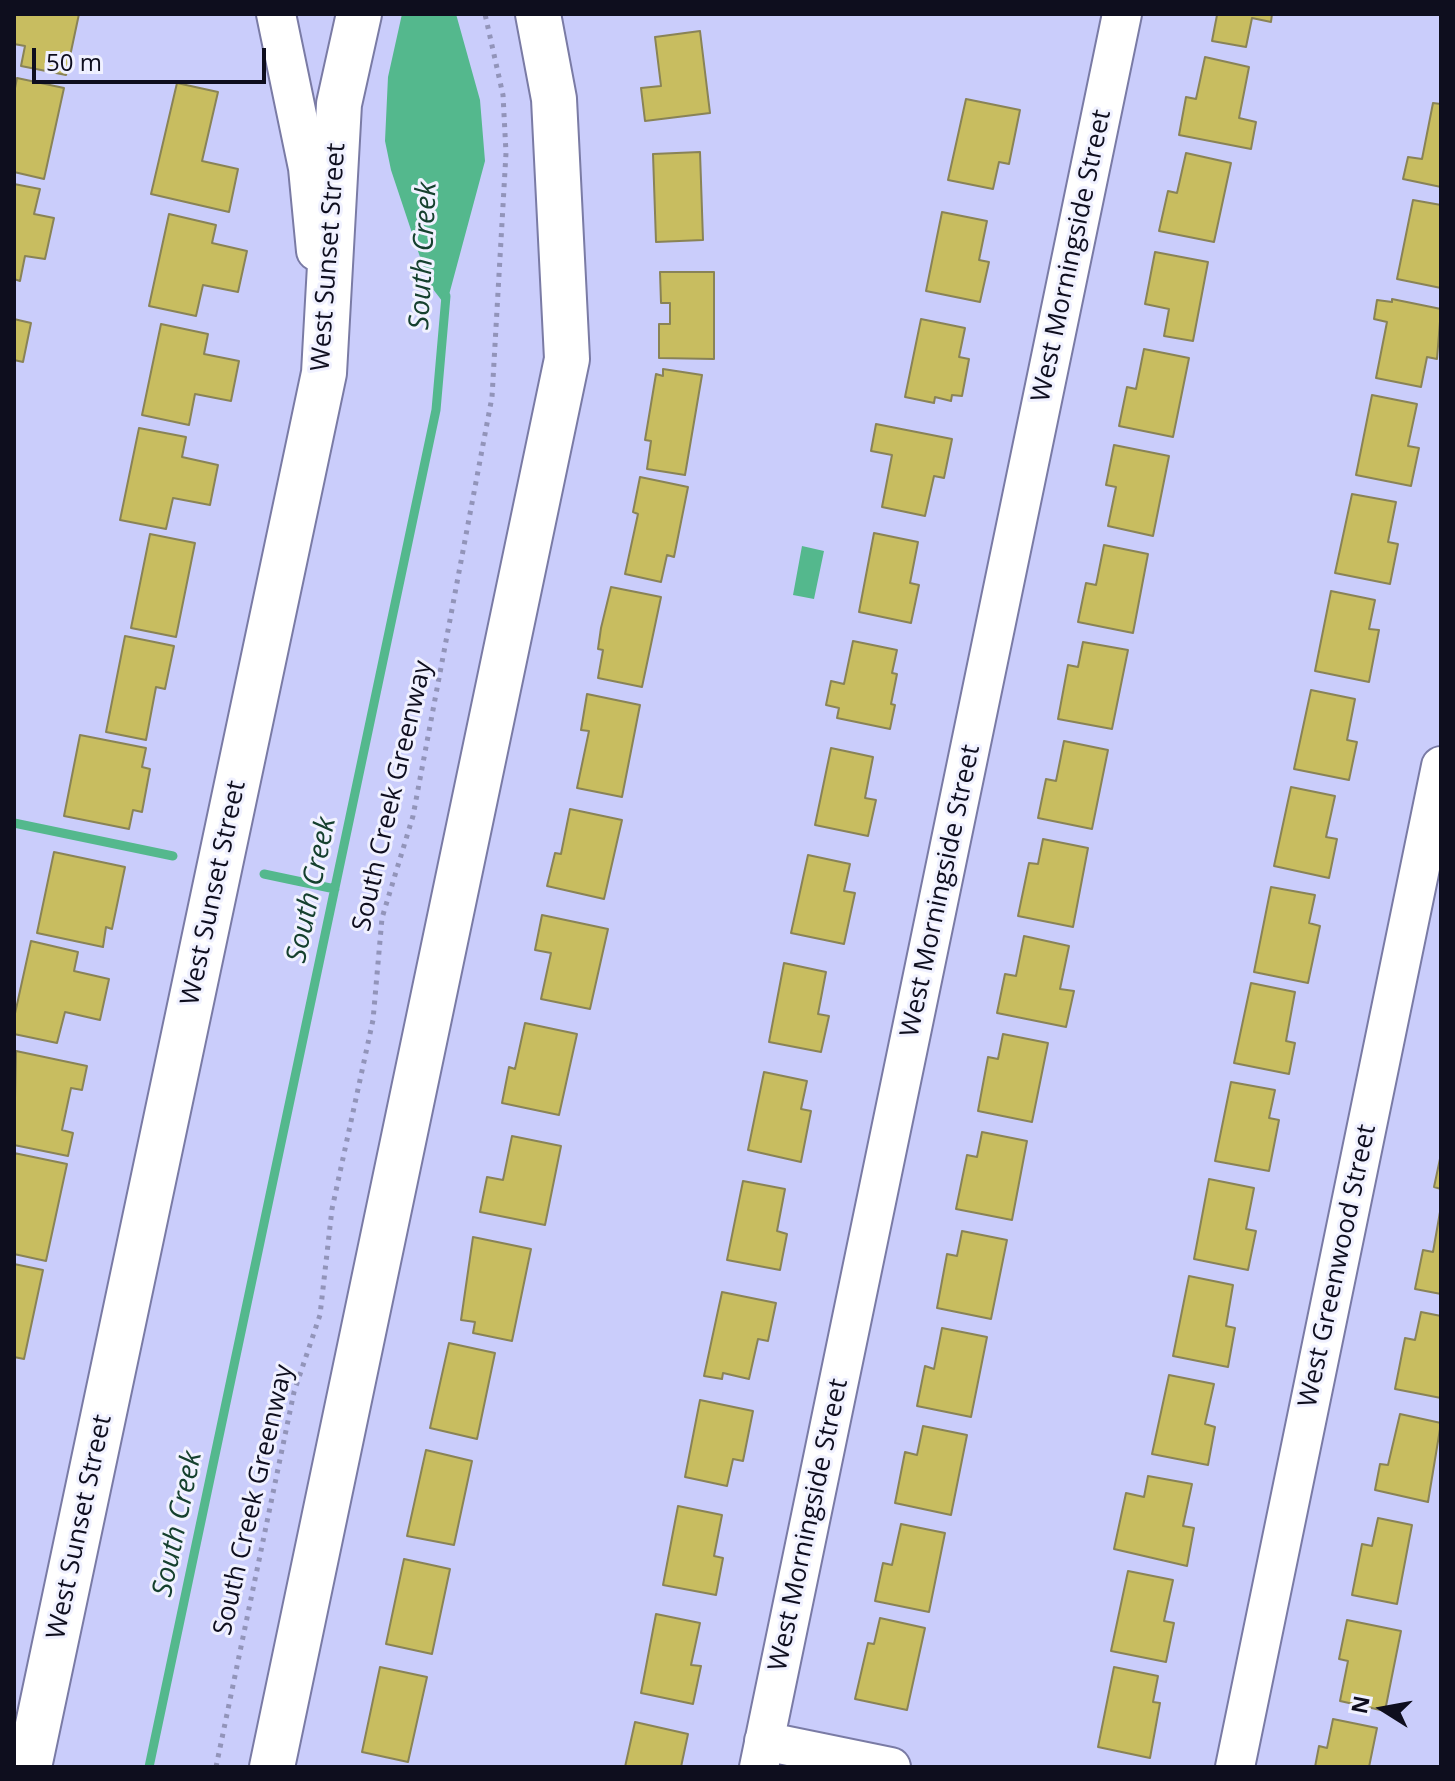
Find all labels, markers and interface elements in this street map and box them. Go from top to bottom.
scale bar [36,32,270,82]
text: 50 m [46,45,102,78]
street label: West Morningside Street [1026,107,1118,405]
street label: West Sunset Street [305,142,353,372]
water label: South Creek [403,181,445,331]
street label: South Creek Greenway [347,658,439,934]
street label: West Morningside Street [895,742,987,1040]
street label: West Sunset Street [175,778,253,1008]
water label: South Creek [280,814,344,966]
street label: West Greenwood Street [1293,1122,1383,1410]
street label: South Creek Greenway [208,1362,300,1638]
street label: West Morningside Street [763,1376,855,1674]
street label: West Sunset Street [41,1412,119,1642]
water label: South Creek [146,1448,210,1600]
north arrow [1343,1669,1423,1749]
text: N [1343,1693,1376,1716]

